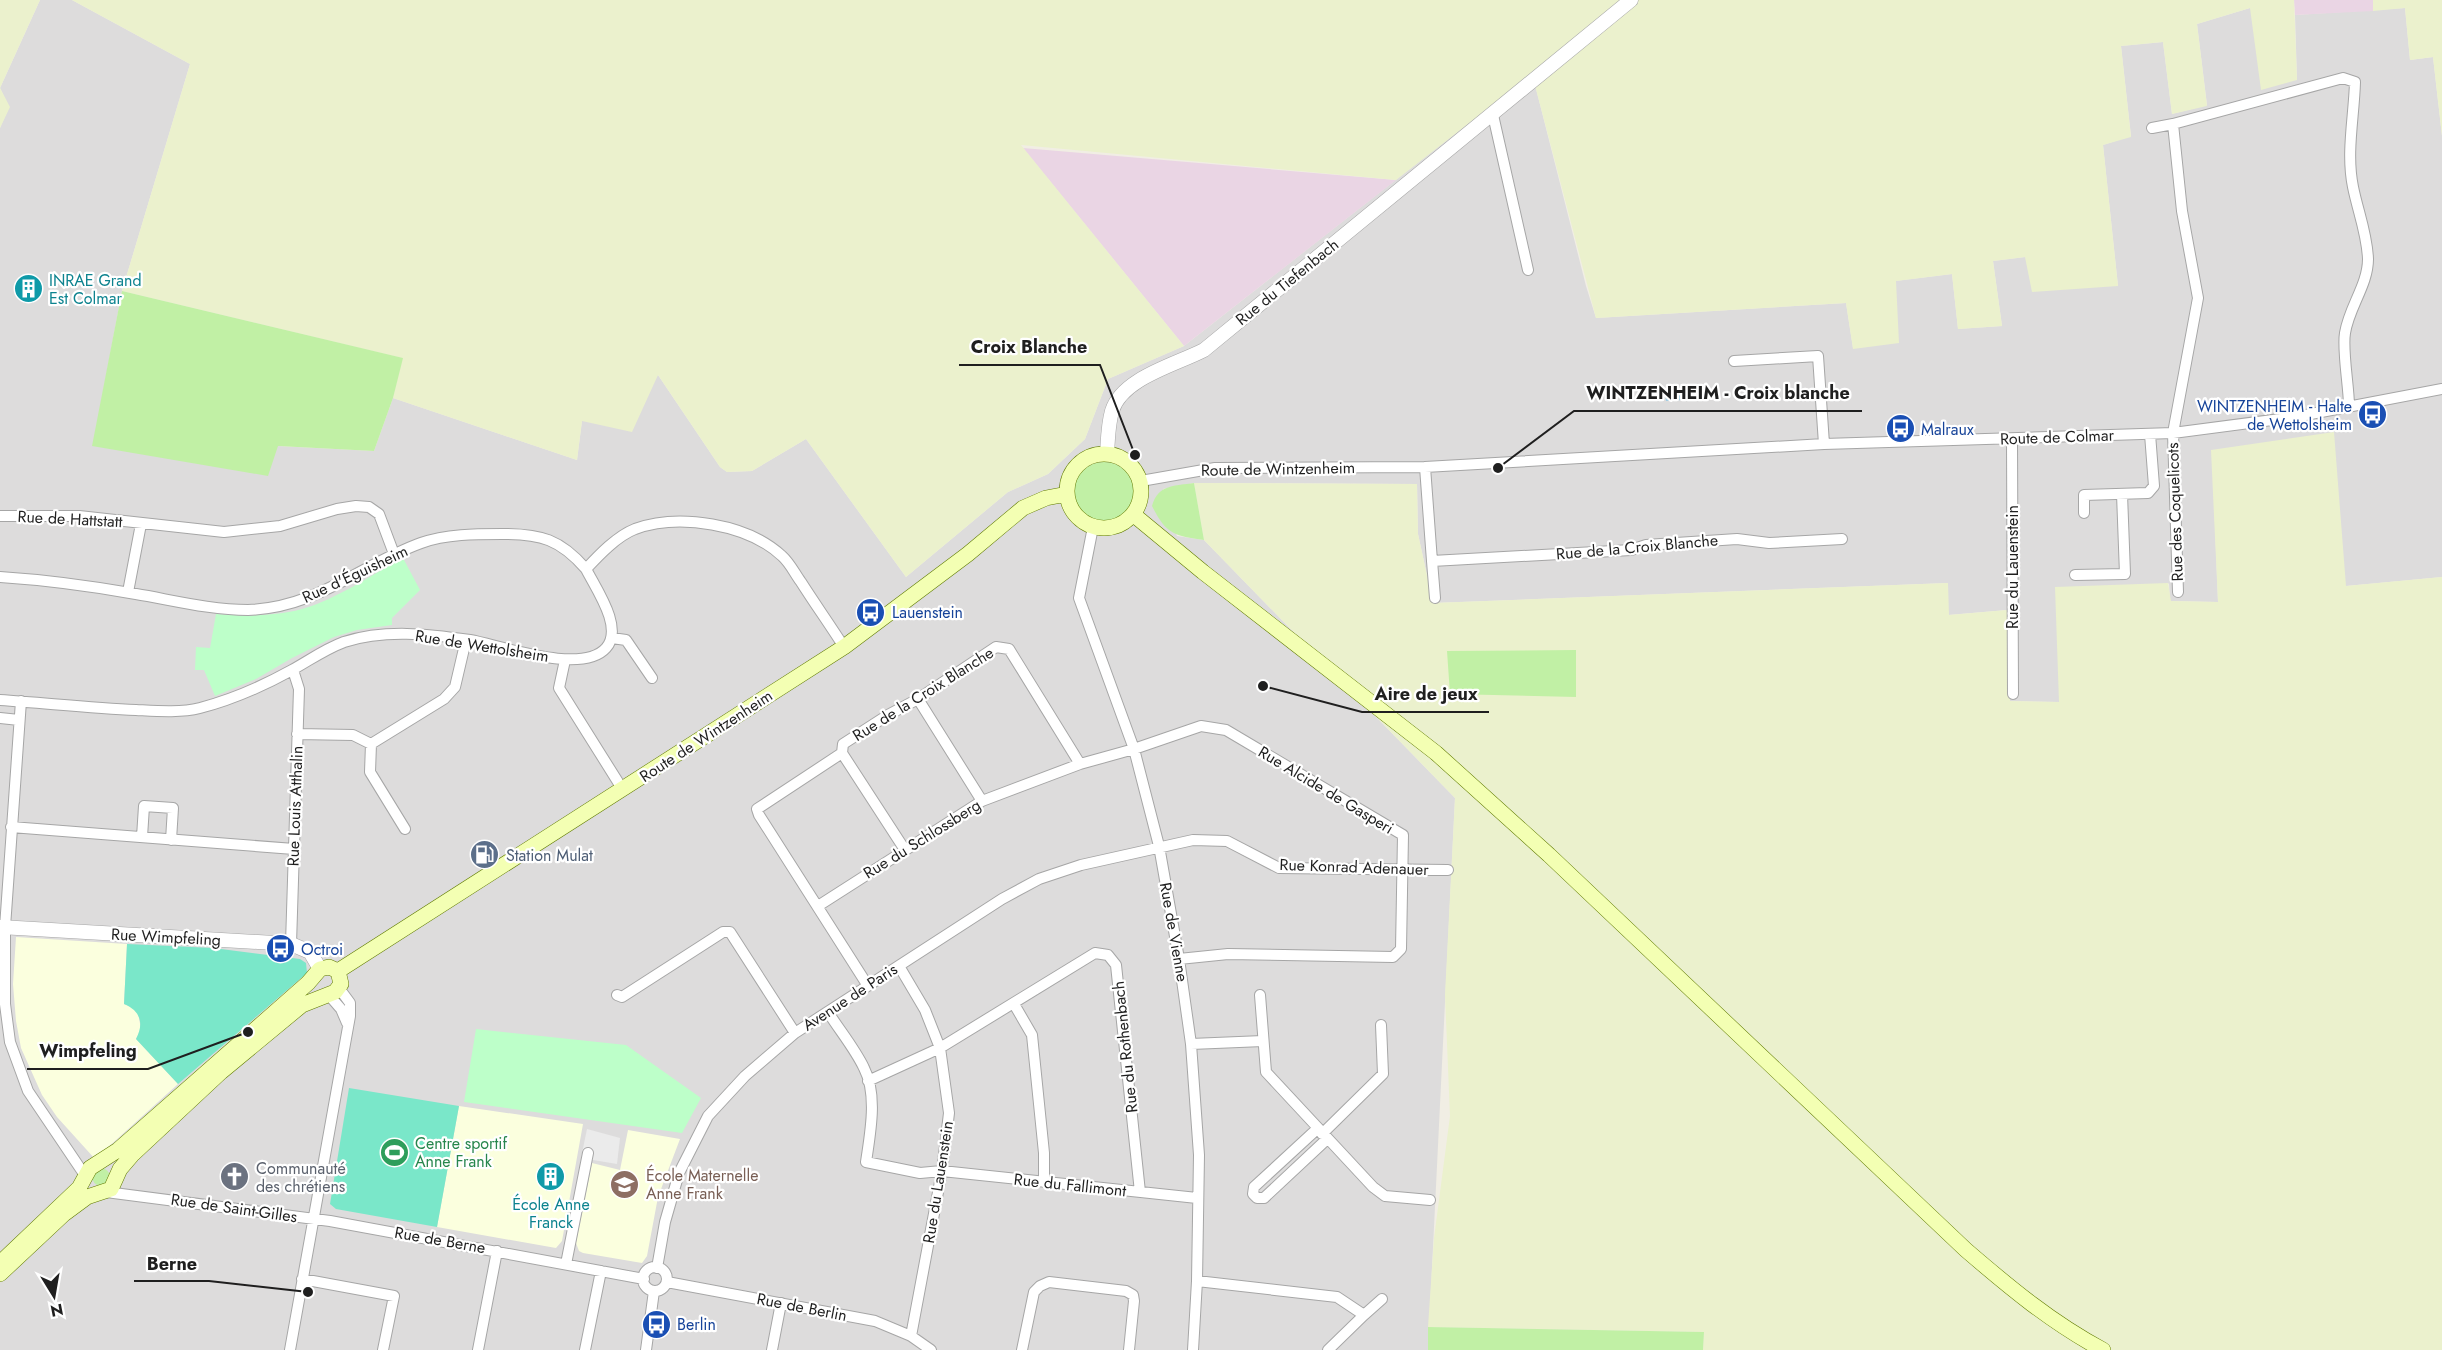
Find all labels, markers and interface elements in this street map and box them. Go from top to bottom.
street label: Rue du Tiefenbach [1231,233,1343,331]
place label: INRAE Grand Est Colmar [49,269,142,310]
building icon: INRAE Grand Est Colmar [12,273,44,305]
callout: Croix Blanche [959,329,1100,365]
text: Croix Blanche [971,334,1087,360]
callout: WINTZENHEIM - Croix blanche [1574,375,1862,411]
text: WINTZENHEIM - Croix blanche [1586,380,1850,406]
place label: WINTZENHEIM - Halte de Wettolsheim [2197,395,2352,436]
bus stop icon: WINTZENHEIM - Halte de Wettolsheim [2357,399,2389,431]
bus stop icon: Malraux [1884,413,1916,445]
place label: Malraux [1921,418,1974,441]
street label: Route de Colmar [2000,423,2115,450]
street label: Rue des Coquelicots [2161,442,2189,582]
street label: Route de Wintzenheim [1201,456,1355,482]
street label: Rue de Hattstatt [17,505,123,533]
street label: Rue du Lauenstein [2001,505,2024,629]
street label: Rue de la Croix Blanche [1555,528,1719,566]
street label: Rue d'Éguisheim [298,539,412,609]
bus stop icon: Lauenstein [855,596,887,628]
place label: Lauenstein [892,601,963,624]
street label: Rue de Wettolsheim [413,624,551,668]
street label: Rue de la Croix Blanche [848,641,998,747]
callout: Aire de jeux [1362,676,1489,712]
text: Aire de jeux [1374,681,1478,707]
street label: Route de Wintzenheim [635,684,777,788]
street label: Rue Alcide de Gasperi [1254,740,1398,840]
street label: Rue Louis Atthalin [281,745,309,867]
street label: Rue du Schlossberg [859,794,985,884]
fuel station icon: Station Mulat [469,839,501,871]
place label: Station Mulat [506,844,593,867]
street label: Rue Konrad Adenauer [1279,853,1430,881]
street label: Rue de Vienne [1154,880,1194,984]
street label: Rue Wimpfeling [110,923,222,951]
bus stop icon: Octroi [264,933,296,965]
place label: Octroi [301,938,343,961]
street label: Avenue de Paris [798,958,902,1036]
street label: Rue du Rothenbach [1107,980,1143,1114]
callout: Wimpfeling [27,1033,148,1069]
text: Wimpfeling [39,1038,137,1064]
street label: Rue du Lauenstein [917,1119,959,1245]
place label: Centre sportif Anne Frank [415,1132,508,1173]
sports icon: Centre sportif Anne Frank [378,1136,410,1168]
place label: Communauté des chrétiens [256,1157,346,1198]
building icon: École Anne Franck [535,1160,567,1192]
church icon: Communauté des chrétiens [219,1161,251,1193]
place label: École Maternelle Anne Frank [646,1164,758,1205]
school or university icon: École Maternelle Anne Frank [609,1168,641,1200]
street label: Rue du Fallimont [1013,1168,1128,1202]
street label: Rue de Saint-Gilles [169,1188,299,1228]
place label: École Anne Franck [512,1193,590,1234]
street label: Rue de Berne [393,1221,487,1259]
callout: Berne [134,1245,209,1281]
text: Berne [147,1251,197,1277]
north arrow [24,1266,84,1326]
street label: Rue de Berlin [755,1287,849,1327]
text: N [48,1298,65,1323]
bus stop icon: Berlin [640,1308,672,1340]
place label: Berlin [677,1313,716,1336]

